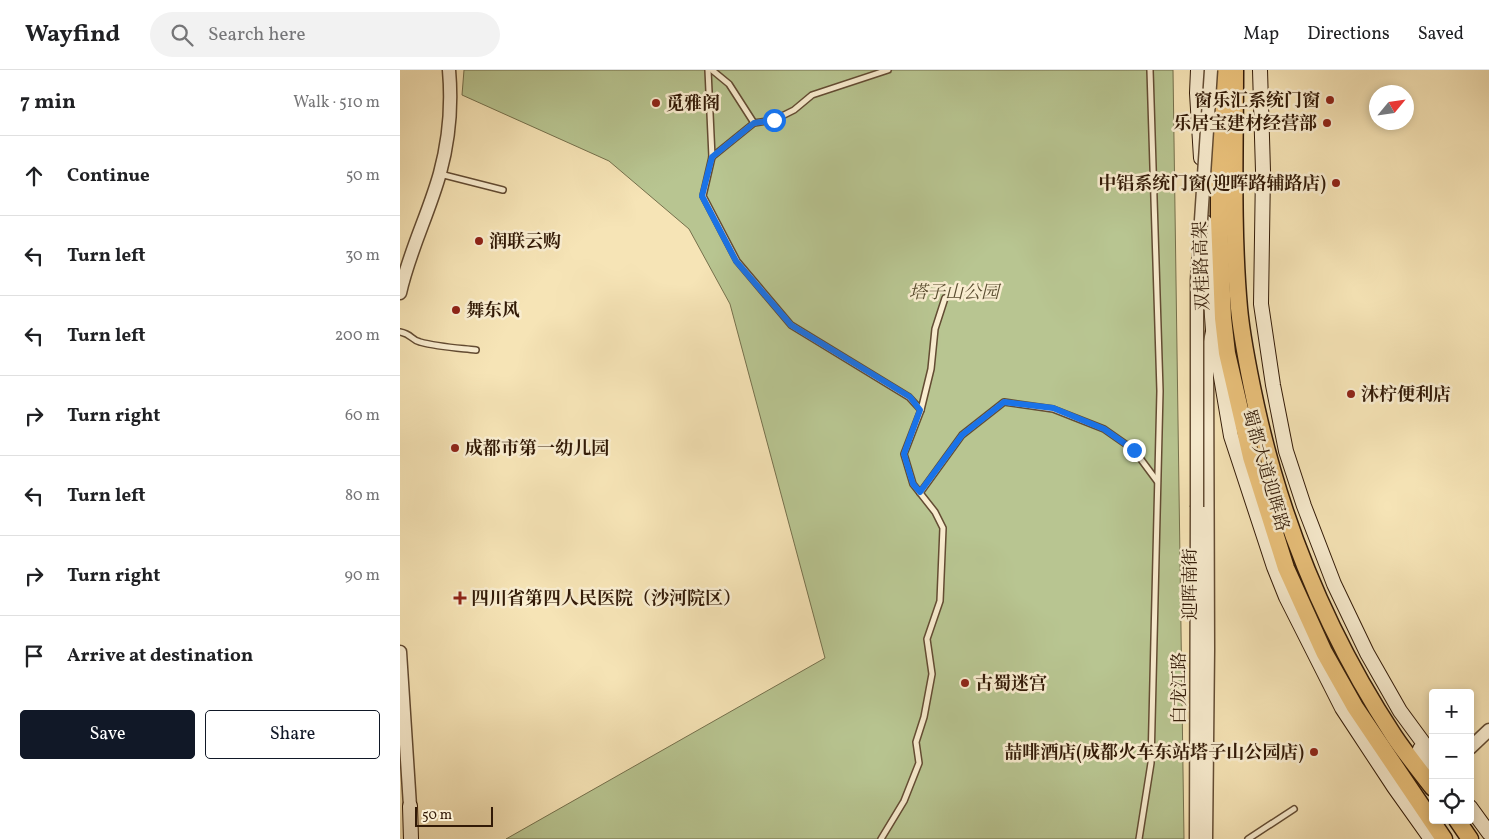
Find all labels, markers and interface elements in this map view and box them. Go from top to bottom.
search box [150,12,500,57]
text: Wayfind [25,18,120,52]
icon: search [168,21,196,49]
text: Search here [208,22,305,48]
text: Map [1243,22,1279,47]
text: Directions [1307,22,1390,47]
text: Saved [1418,22,1464,47]
north arrow [1369,85,1414,130]
text: 7 min [20,88,76,117]
place label: 窗乐汇系统门窗 [1194,89,1320,114]
text: Walk · 510 m [293,92,380,114]
place label: 觅雅阁 [666,92,720,117]
marker: 窗乐汇系统门窗 [1324,94,1336,106]
marker: 觅雅阁 [650,97,662,109]
route start [763,109,786,132]
place label: 乐居宝建材经营部 [1173,112,1317,137]
marker: 乐居宝建材经营部 [1321,117,1333,129]
icon: ahead [20,162,48,190]
text: Continue [67,163,150,189]
text: 50 m [346,165,380,187]
place label: 中铝系统门窗(迎晖路辅路店) [1098,172,1326,197]
marker: 中铝系统门窗(迎晖路辅路店) [1330,177,1342,189]
street label: 双桂路高架 [1188,221,1217,311]
place label: 润联云购 [489,230,561,255]
marker: 润联云购 [473,235,485,247]
icon: left [20,242,48,270]
text: Turn left [67,243,146,269]
text: 30 m [345,245,380,267]
park label: 塔子山公园 [909,281,1002,306]
place label: 舞东风 [466,299,520,324]
marker: 舞东风 [450,304,462,316]
icon: left [20,322,48,350]
text: Turn left [67,323,146,349]
text: 200 m [335,325,380,347]
place label: 沐柠便利店 [1361,383,1451,408]
marker: 沐柠便利店 [1345,388,1357,400]
icon: right [20,402,48,430]
text: Turn right [67,403,160,429]
text: 60 m [345,405,380,427]
street label: 蜀都大道迎晖路 [1235,406,1294,534]
place label: 成都市第一幼儿园 [465,437,609,462]
route end [1123,439,1146,462]
marker: 成都市第一幼儿园 [449,442,461,454]
icon: left [20,482,48,510]
text: Turn left [67,483,146,509]
text: 80 m [345,485,380,507]
street label: 迎晖南街 [1179,548,1204,620]
icon: right [20,562,48,590]
text: Turn right [67,563,160,589]
text: 90 m [344,565,380,587]
place label: 四川省第四人民医院（沙河院区） [471,587,741,612]
marker: 四川省第四人民医院（沙河院区） [453,591,467,605]
icon: arrive [20,642,48,670]
text: Arrive at destination [67,643,253,669]
street label: 白龙江路 [1168,652,1193,724]
place label: 古蜀迷宫 [975,672,1047,697]
marker: 古蜀迷宫 [959,677,971,689]
map controls [1429,689,1474,824]
button: + [1429,689,1474,734]
button: Save [20,710,195,759]
button: Share [205,710,380,759]
button: − [1429,734,1474,779]
place label: 喆啡酒店(成都火车东站塔子山公园店) [1004,741,1304,766]
marker: 喆啡酒店(成都火车东站塔子山公园店) [1308,746,1320,758]
button: locate [1429,779,1474,824]
scale bar [415,804,492,827]
text: 50 m [422,806,452,825]

